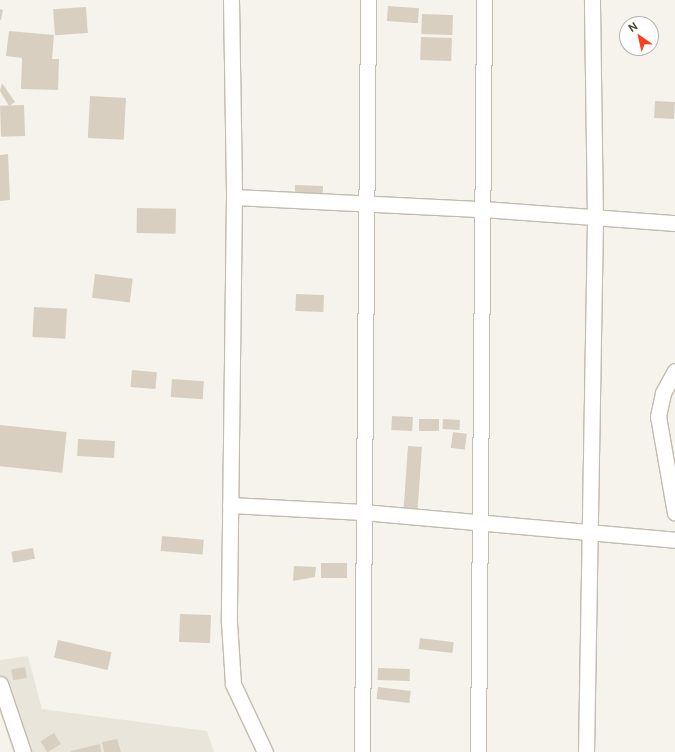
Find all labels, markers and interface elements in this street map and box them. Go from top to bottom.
north arrow [619,16,659,56]
text: N [626,19,640,35]

